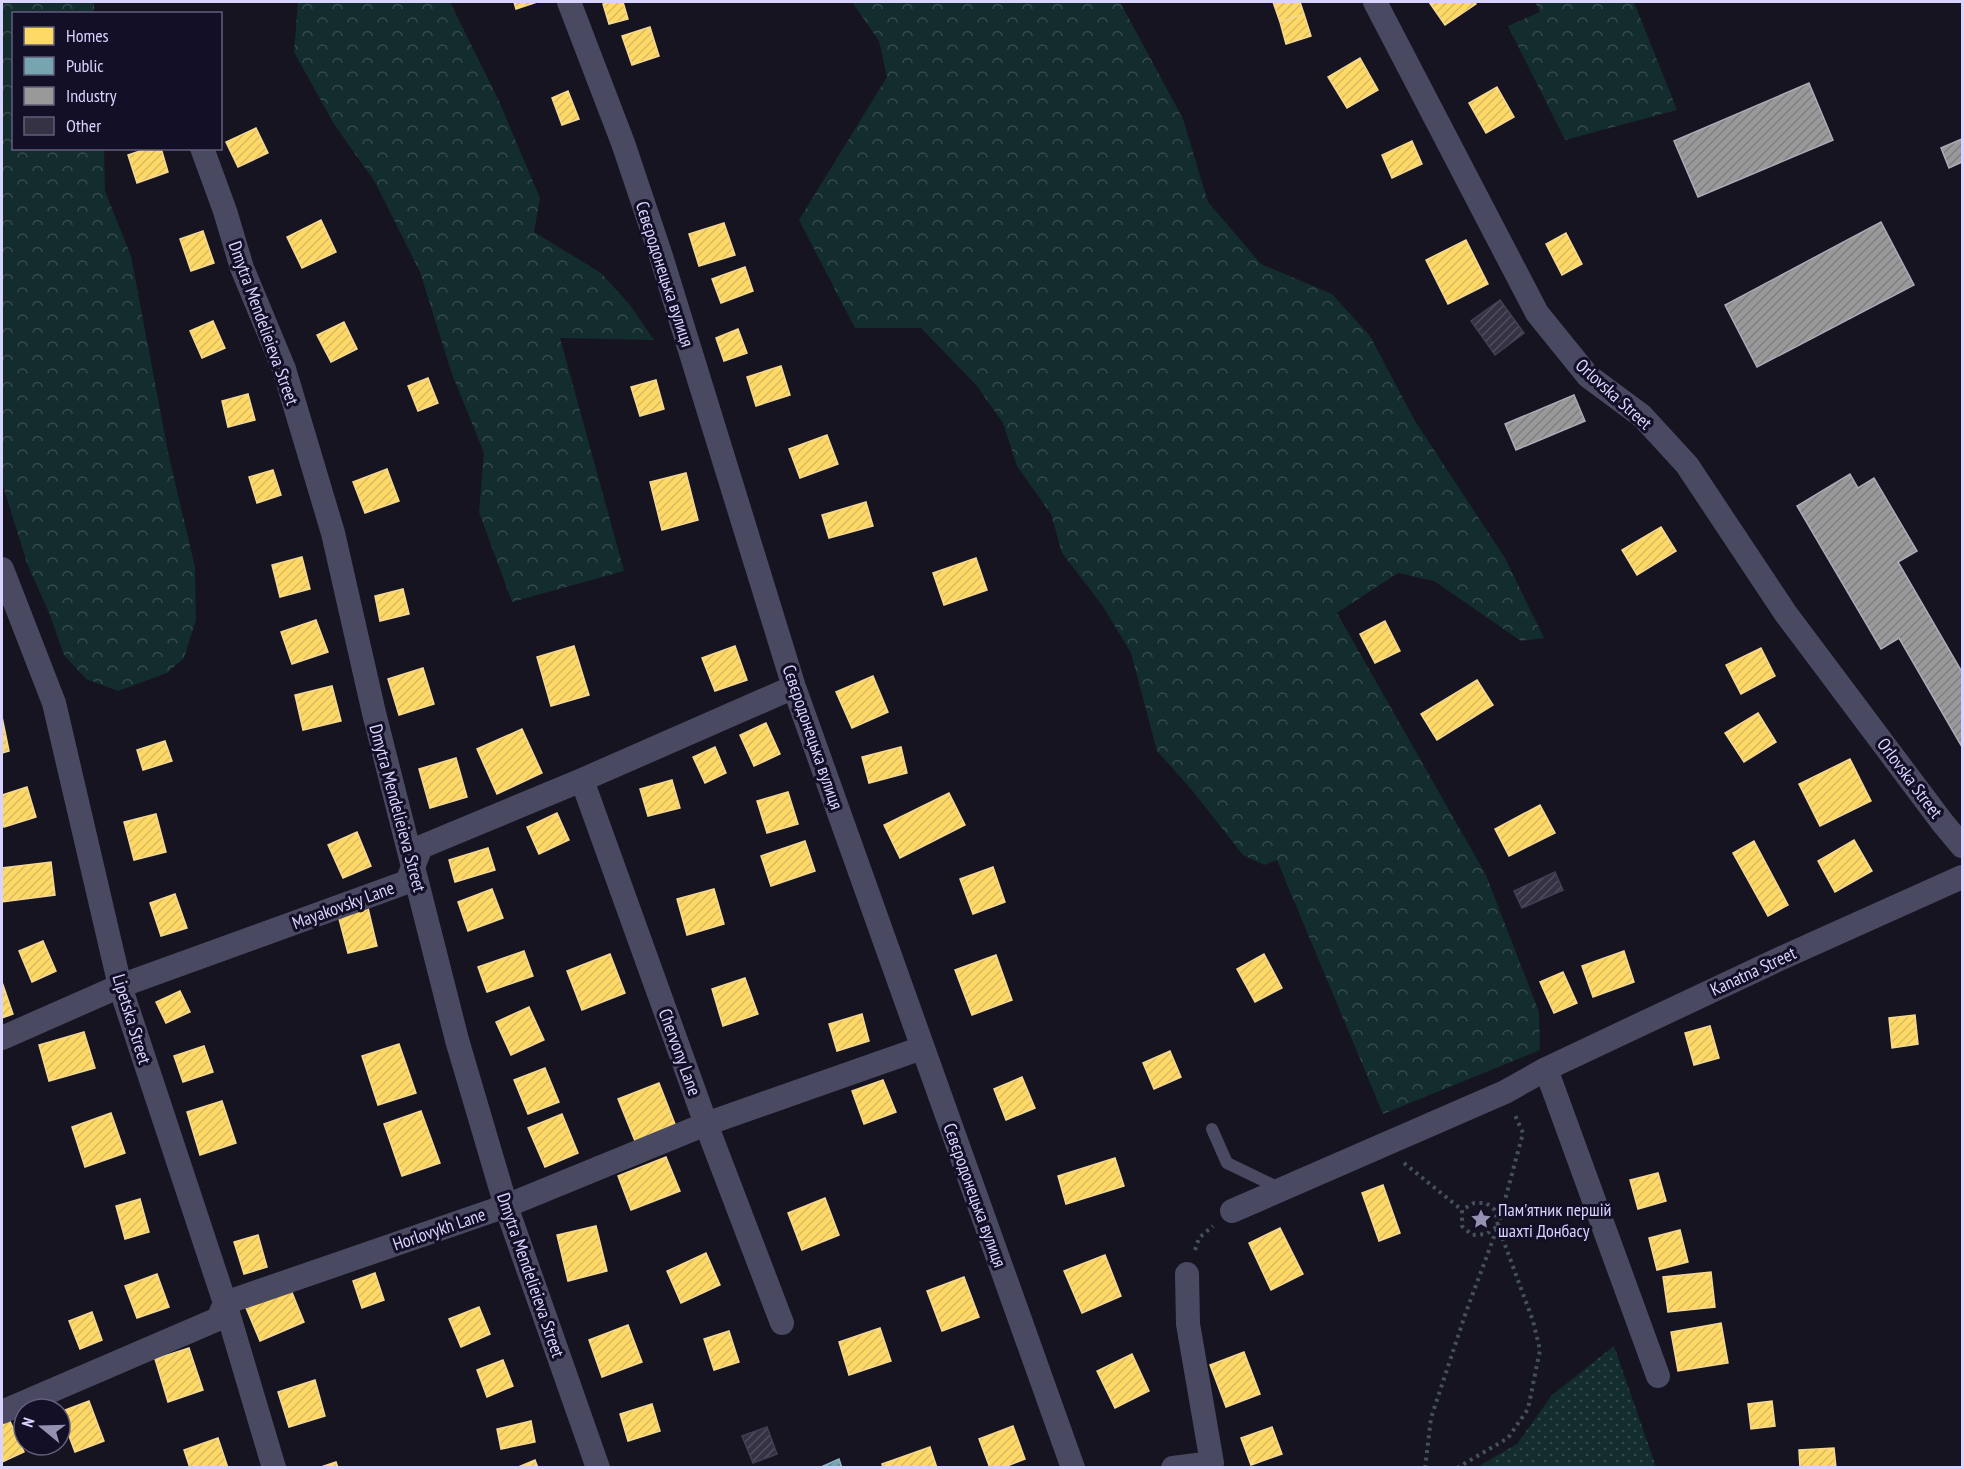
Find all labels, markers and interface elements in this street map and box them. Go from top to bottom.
legend [12,12,222,150]
text: Homes [66,24,109,47]
text: Public [66,54,104,77]
text: Industry [66,84,117,107]
text: Other [66,114,101,137]
street label: Сєвєродонецька вулиця [631,198,699,350]
street label: Dmytra Mendelieieva Street [224,238,304,408]
street label: Orlovska Street [1571,354,1657,434]
street label: Сєвєродонецька вулиця [777,662,849,812]
street label: Dmytra Mendelieieva Street [365,722,431,894]
street label: Orlovska Street [1872,733,1948,823]
street label: Mayakovsky Lane [289,876,397,934]
street label: Kanatna Street [1706,941,1800,1001]
street label: Lipetska Street [107,971,157,1067]
street label: Chervony Lane [654,1005,706,1099]
street label: Сєвєродонецька вулиця [938,1120,1012,1270]
street label: Dmytra Mendelieieva Street [492,1190,570,1360]
place label: Пам'ятник першій шахті Донбасу [1498,1198,1611,1242]
street label: Horlovykh Lane [390,1202,488,1256]
place icon: Пам'ятник першій шахті Донбасу [1469,1207,1493,1231]
north arrow [12,1397,72,1457]
text: N [17,1415,39,1429]

